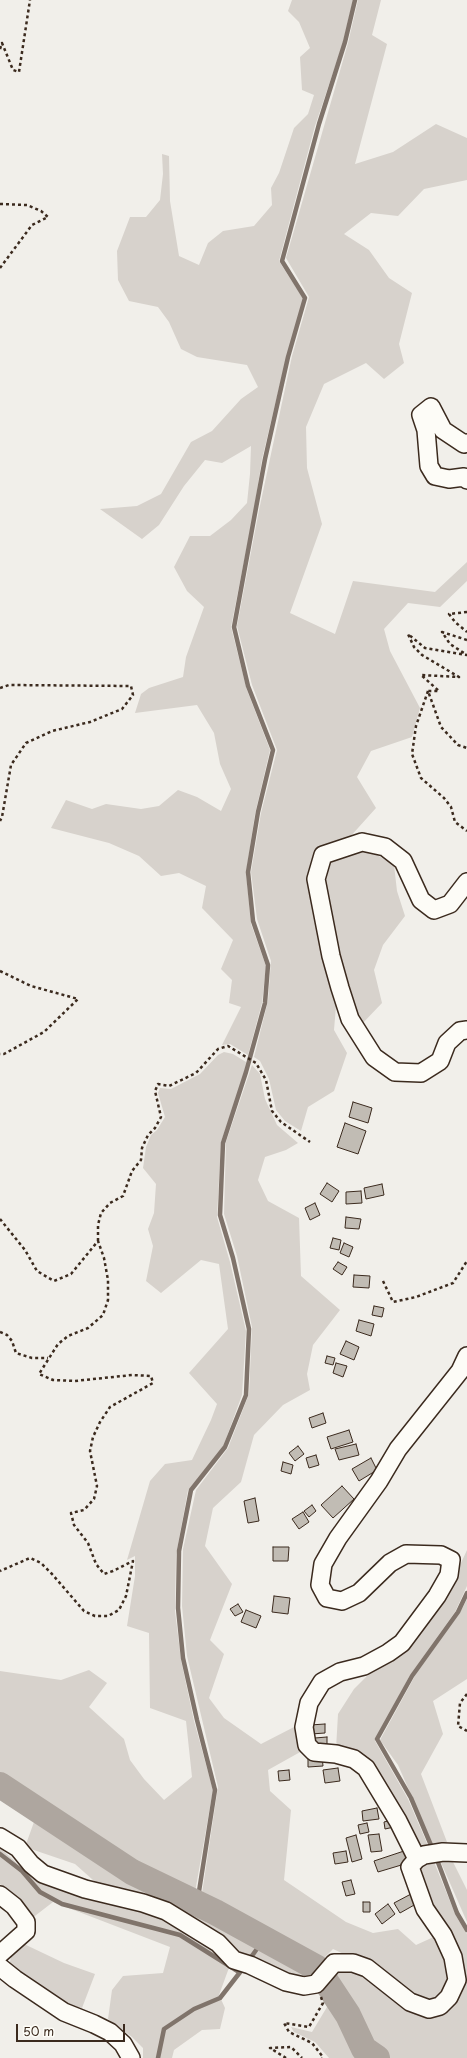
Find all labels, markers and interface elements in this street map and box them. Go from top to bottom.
scale bar [18,2016,127,2042]
text: 50 m [23,2022,54,2040]

